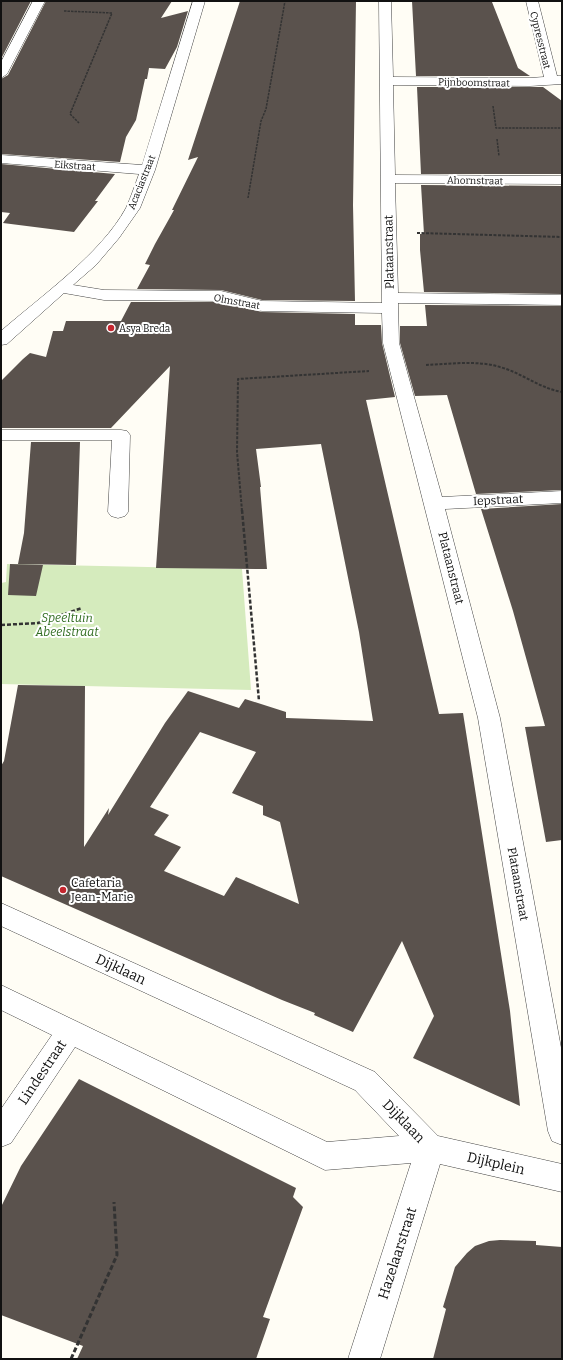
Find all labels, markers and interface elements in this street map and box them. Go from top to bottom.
street label: Cypresstraat [527,10,553,71]
street label: Pijnboomstraat [438,76,510,90]
street label: Acaciastraat [126,153,158,211]
street label: Eikstraat [54,159,96,173]
street label: Ahornstraat [447,175,504,187]
street label: Plataanstraat [381,214,397,289]
street label: Olmstraat [213,292,261,312]
marker: Asya Breda [106,323,116,333]
place label: Asya Breda [119,323,171,335]
street label: Iepstraat [473,492,524,508]
street label: Plataanstraat [435,530,467,606]
park label: Speeltuin Abeelstraat [34,611,99,639]
street label: Plataanstraat [505,846,531,922]
place label: Cafetaria Jean-Marie [70,876,133,904]
marker: Cafetaria Jean-Marie [58,885,68,895]
street label: Dijklaan [93,950,149,989]
street label: Lindestraat [15,1037,70,1108]
street label: Dijklaan [379,1096,428,1147]
street label: Dijkplein [465,1149,526,1178]
street label: Hazelaarstraat [375,1205,420,1301]

